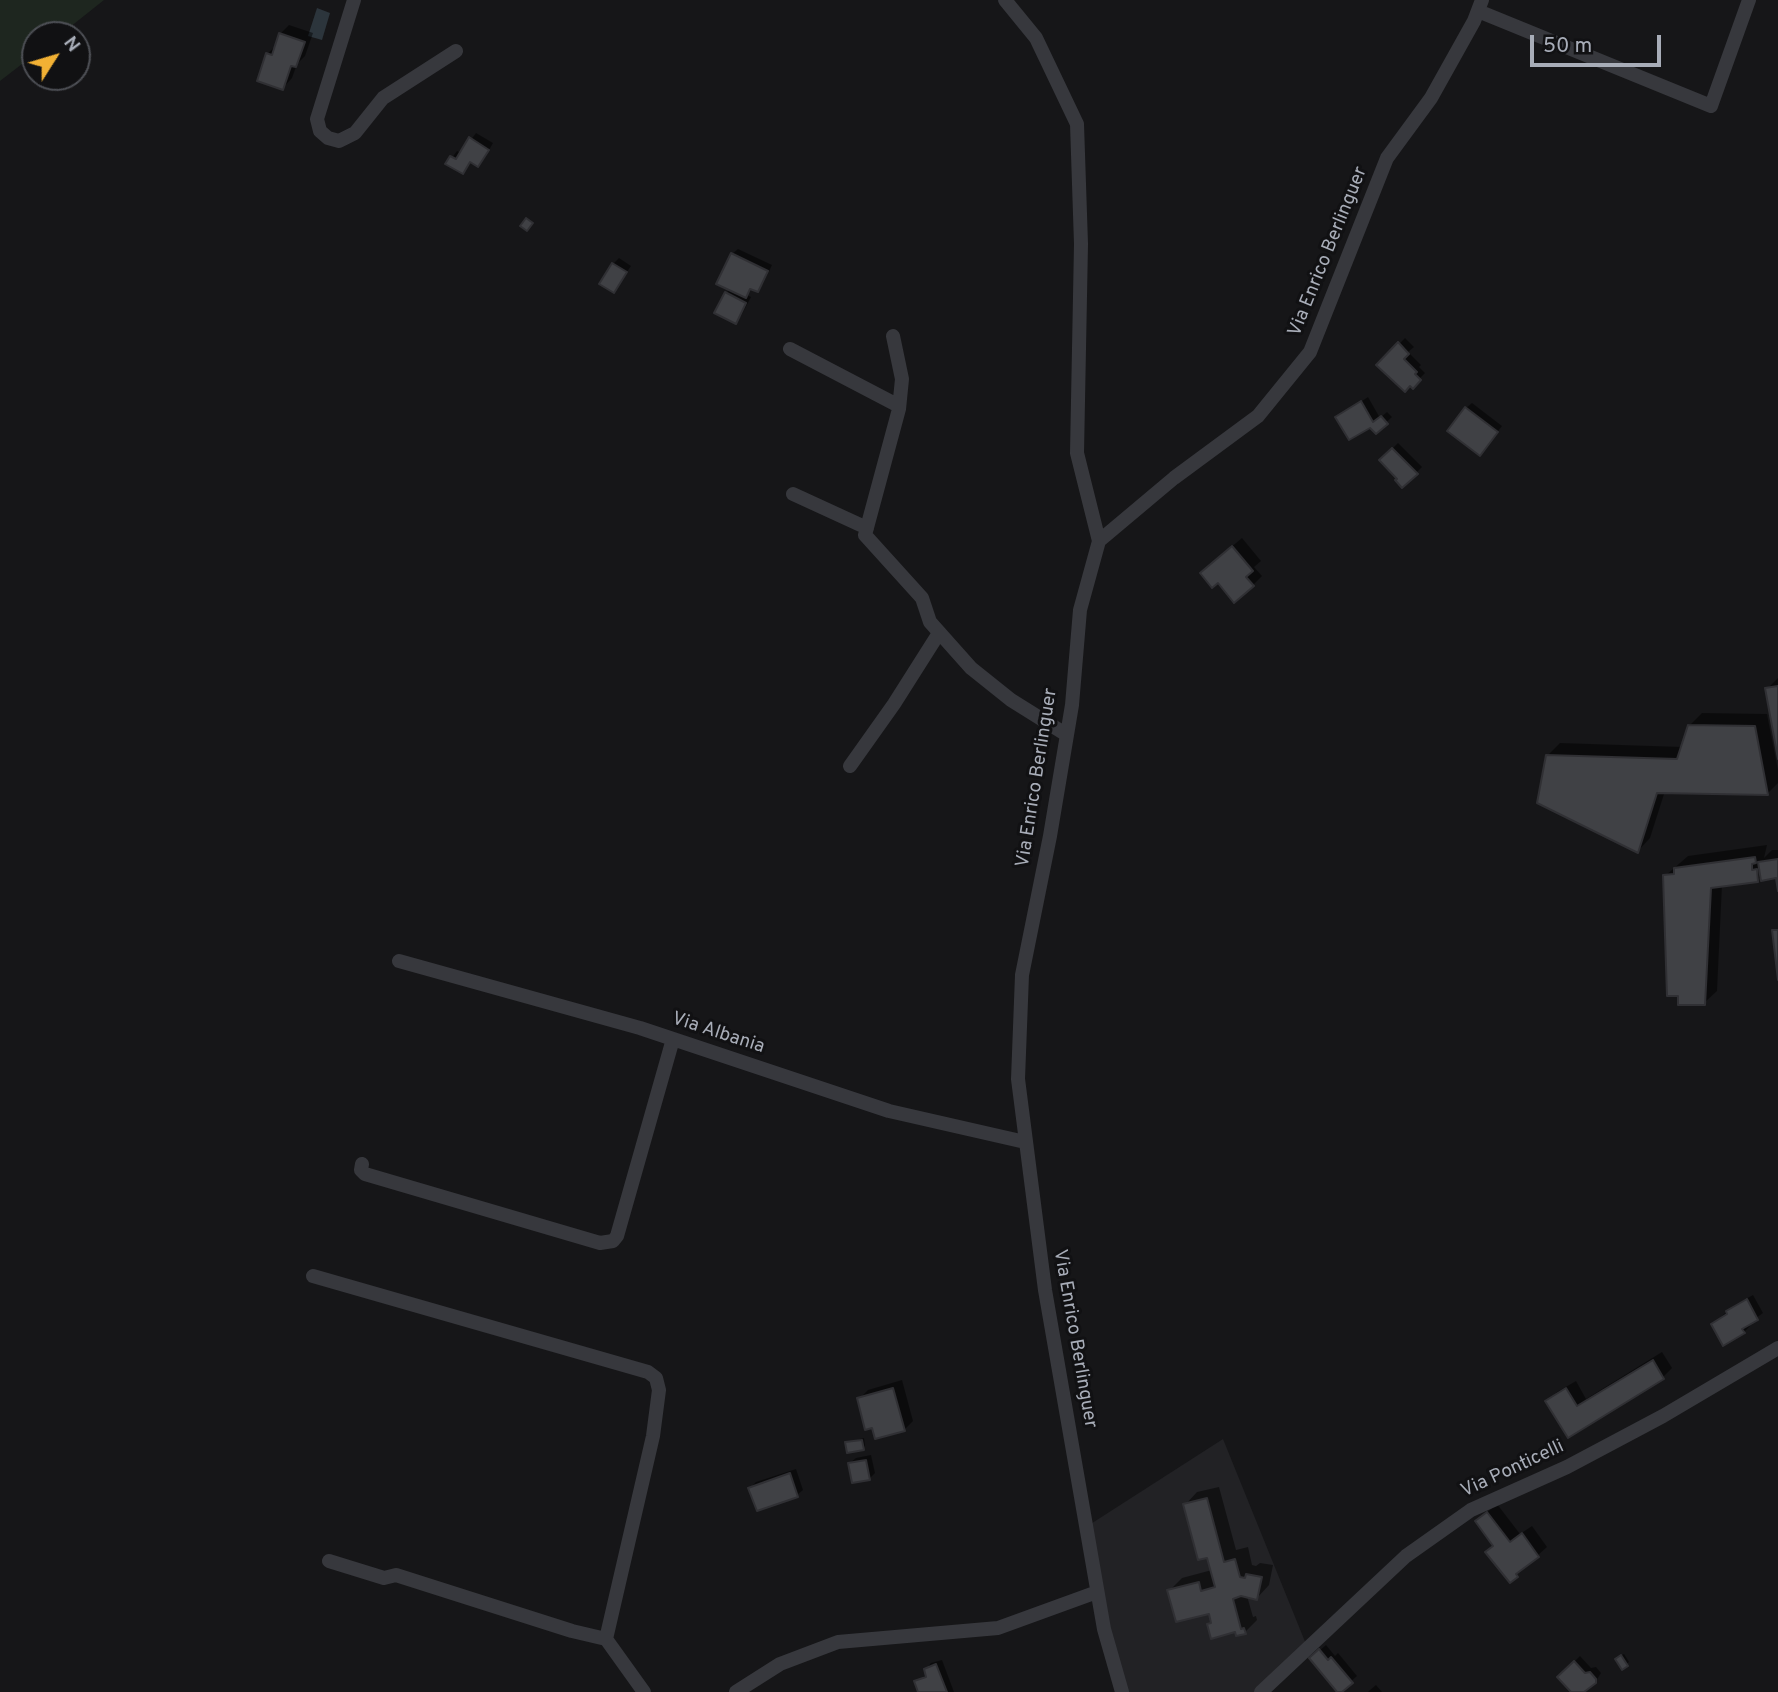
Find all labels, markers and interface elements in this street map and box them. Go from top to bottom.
north arrow [21,21,91,91]
scale bar [1533,21,1664,65]
text: N [57,32,85,57]
text: 50 m [1543,33,1592,60]
street label: Via Enrico Berlinguer [1285,164,1373,340]
street label: Via Enrico Berlinguer [1013,687,1063,869]
street label: Via Albania [669,1008,767,1060]
street label: Via Enrico Berlinguer [1047,1248,1101,1430]
street label: Via Ponticelli [1458,1436,1568,1504]

